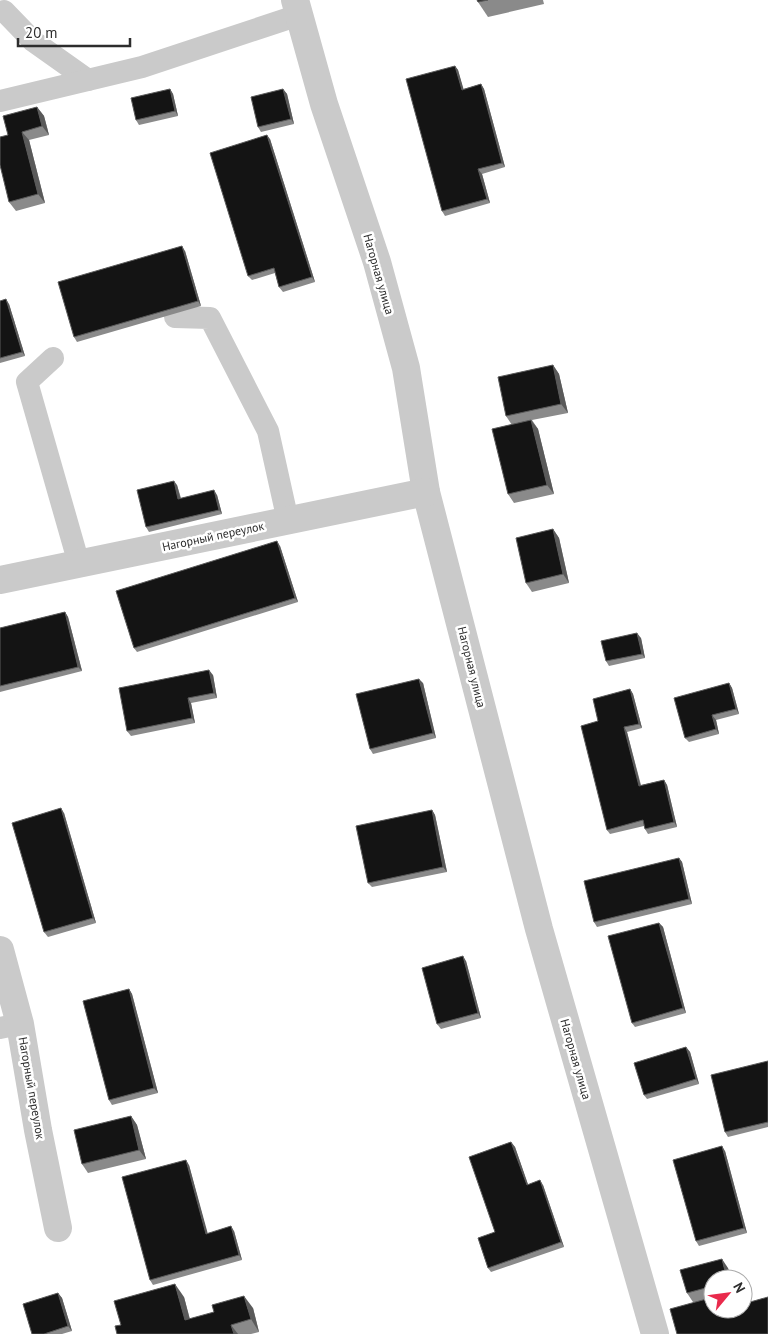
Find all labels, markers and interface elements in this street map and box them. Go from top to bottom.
scale bar [18,15,130,47]
text: 20 m [25,23,58,42]
street label: Нагорная улица [360,232,398,316]
street label: Нагорный переулок [161,518,266,554]
street label: Нагорная улица [455,625,489,709]
street label: Нагорная улица [557,1017,595,1101]
street label: Нагорный переулок [16,1036,48,1141]
north arrow [703,1269,753,1319]
text: N [729,1279,749,1296]

